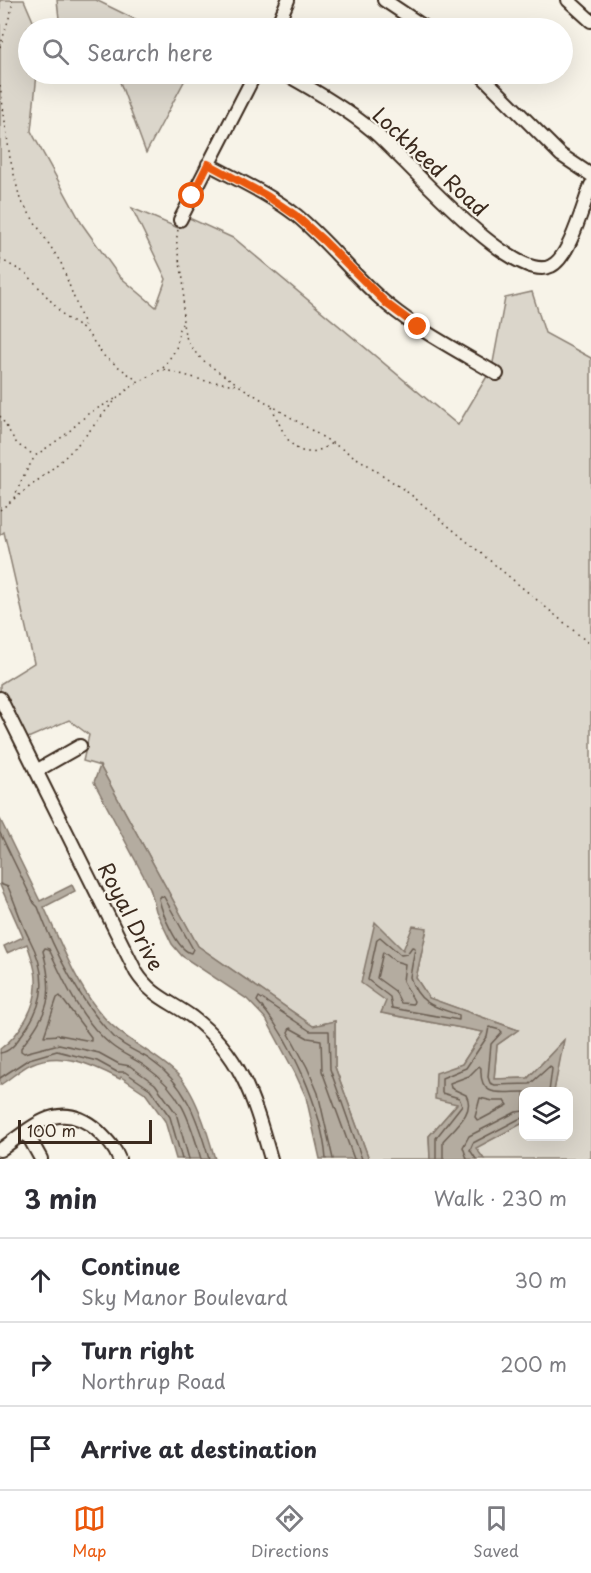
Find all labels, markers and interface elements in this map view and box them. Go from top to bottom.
search box [18,18,573,84]
icon: search [39,35,72,68]
text: Search here [87,35,213,68]
street label: Lockheed Road [366,99,496,223]
route start [178,182,204,208]
route end [404,313,430,339]
street label: Royal Drive [91,856,173,976]
map controls [519,1087,573,1141]
button: layers [519,1087,573,1141]
scale bar [18,1117,152,1144]
text: 100 m [27,1118,76,1142]
text: 3 min [24,1179,97,1218]
text: Walk · 230 m [434,1183,567,1213]
text: Continue [81,1249,180,1282]
icon: ahead [24,1264,57,1297]
text: 30 m [514,1265,567,1295]
text: Sky Manor Boulevard [81,1282,288,1312]
text: Turn right [81,1333,194,1366]
icon: right [24,1348,57,1381]
text: 200 m [500,1349,567,1379]
text: Northrup Road [81,1366,226,1396]
icon: arrive [24,1432,57,1465]
text: Arrive at destination [81,1432,317,1465]
tab: Map [72,1502,106,1562]
tab: Directions [251,1502,329,1562]
tab: Saved [473,1502,519,1562]

